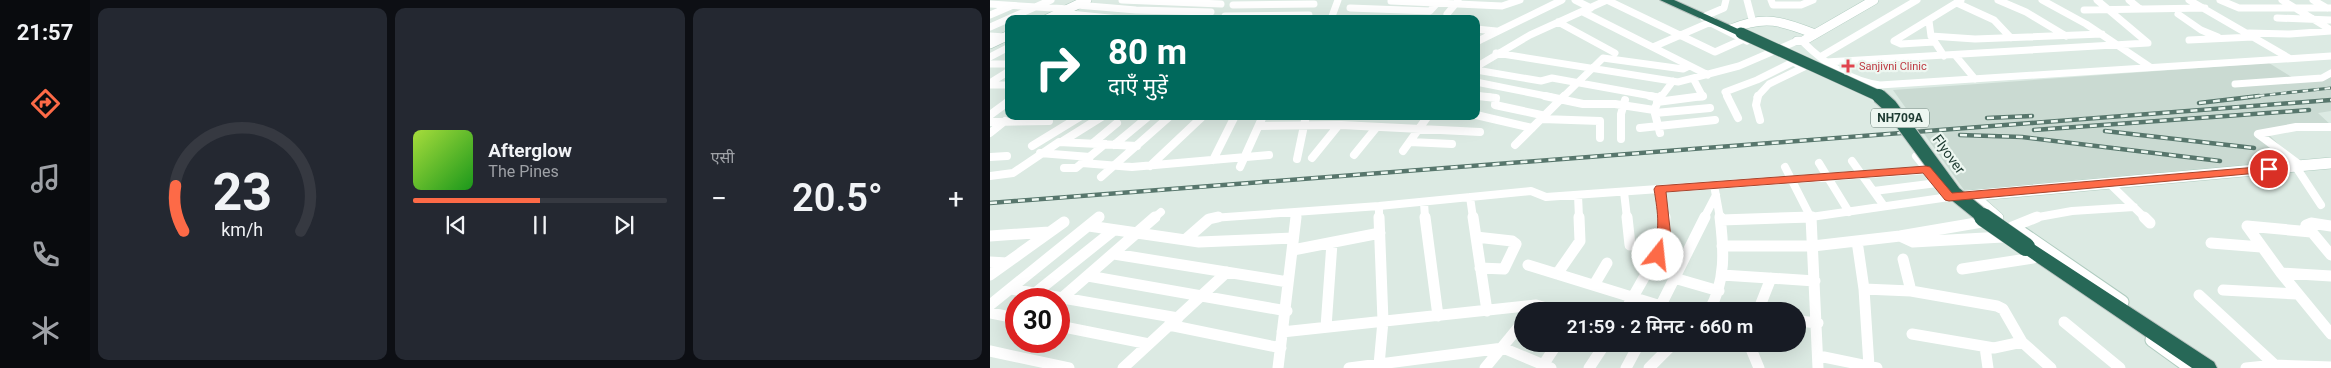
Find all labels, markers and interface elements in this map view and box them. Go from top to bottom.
text: 21:57 [17,20,73,45]
text: 80 m [1108,32,1187,73]
icon: right [1025,35,1090,100]
marker: Sanjivni Clinic [1841,59,1855,73]
place label: Sanjivni Clinic [1859,60,1927,73]
text: दाएँ मुड़ें [1108,74,1168,99]
icon: directions [28,86,63,121]
road number: NH709A [1871,109,1929,128]
street label: Flyover [1929,131,1969,177]
text: Afterglow [488,139,572,162]
text: एसी [711,148,734,167]
pin [2248,148,2290,190]
icon: arrive [2255,155,2283,183]
icon: music [28,161,63,196]
text: 23 [213,162,272,223]
text: The Pines [488,162,559,181]
text: 20.5° [792,176,883,220]
text: − [711,182,727,215]
text: + [948,182,964,215]
icon: previous [442,211,470,239]
icon: pause [526,211,554,239]
icon: next [610,211,638,239]
text: km/h [222,219,264,240]
position arrow [1631,228,1683,280]
icon: phone [28,237,63,272]
speed limit sign: 30 [1005,288,1070,353]
icon: climate [28,313,63,348]
text: 21:59 · 2 मिनट · 660 m [1567,315,1753,338]

